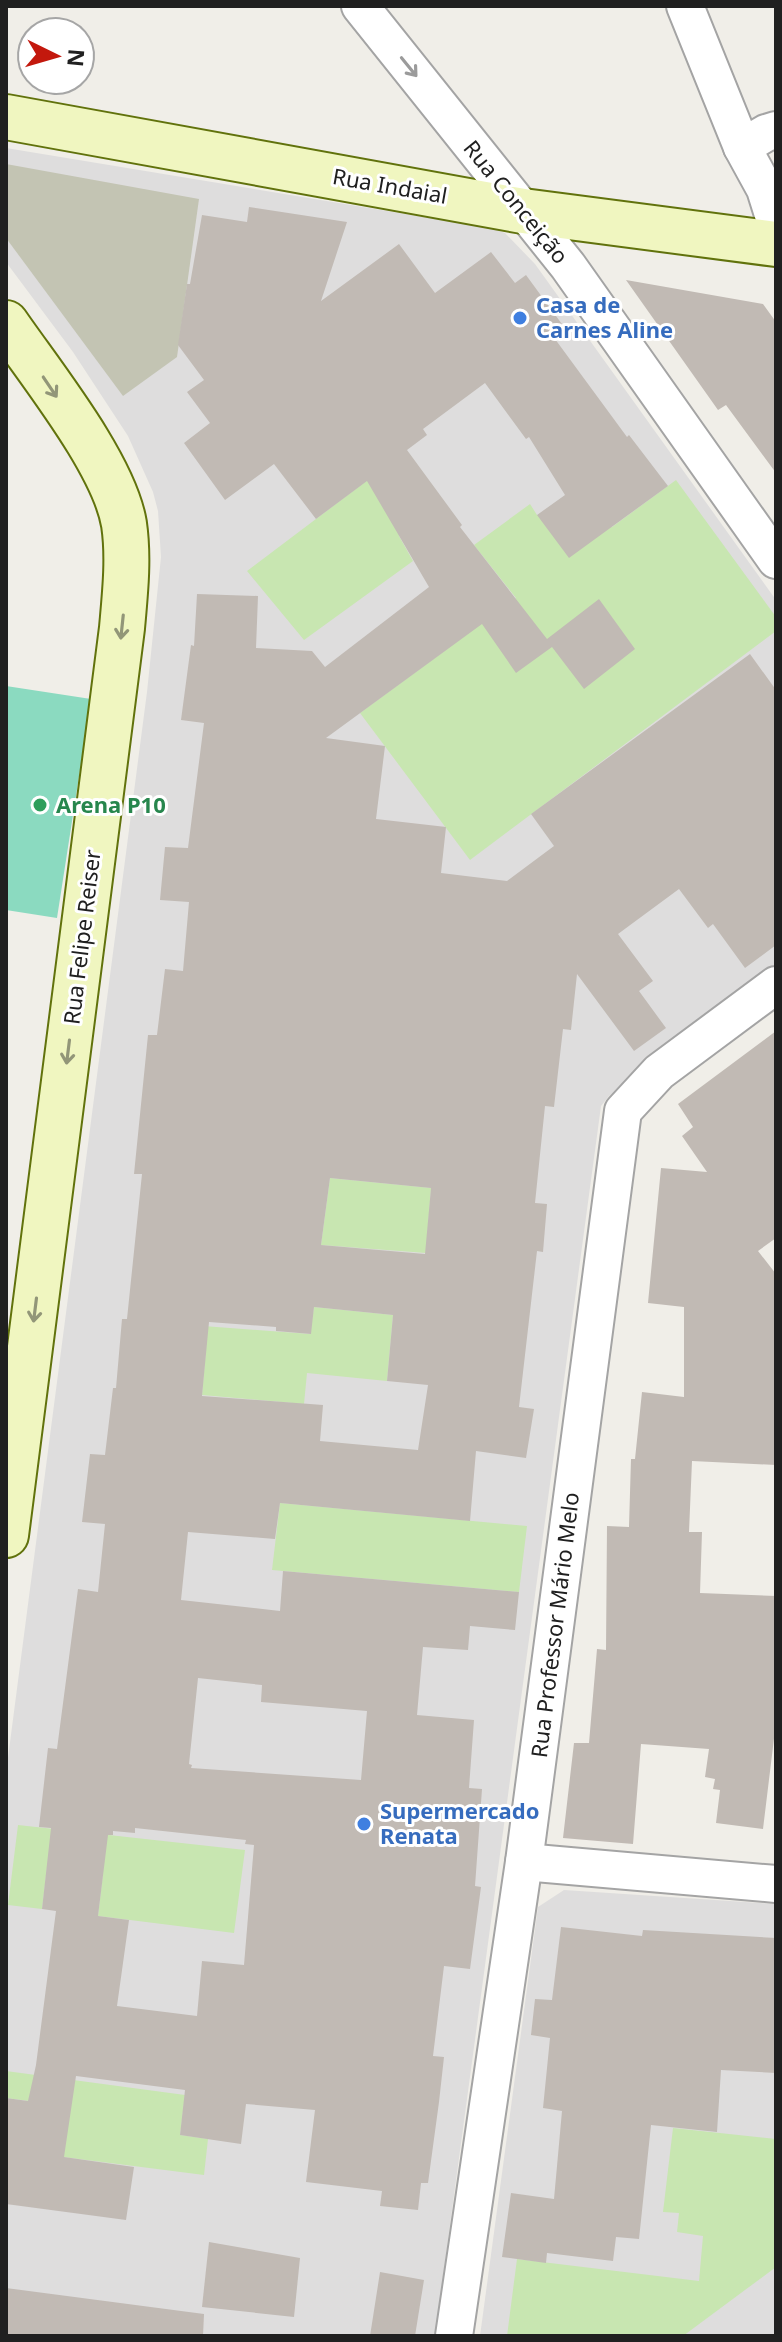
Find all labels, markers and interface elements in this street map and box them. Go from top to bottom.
north arrow [16,16,96,96]
text: N [61,48,93,68]
one-way arrow [400,56,417,77]
street label: Rua Conceição [458,133,576,269]
street label: Rua Indaial [330,160,450,210]
place label: Casa de Carnes Aline [536,289,673,344]
marker: Casa de Carnes Aline [511,309,529,327]
one-way arrow [42,376,58,398]
one-way arrow [114,614,129,640]
place label: Arena P10 [56,789,166,819]
marker: Arena P10 [31,796,49,814]
street label: Rua Felipe Reiser [55,848,107,1026]
one-way arrow [60,1038,75,1065]
one-way arrow [27,1297,42,1322]
street label: Rua Professor Mário Melo [523,1490,585,1759]
place label: Supermercado Renata [380,1795,539,1850]
marker: Supermercado Renata [355,1815,373,1833]

